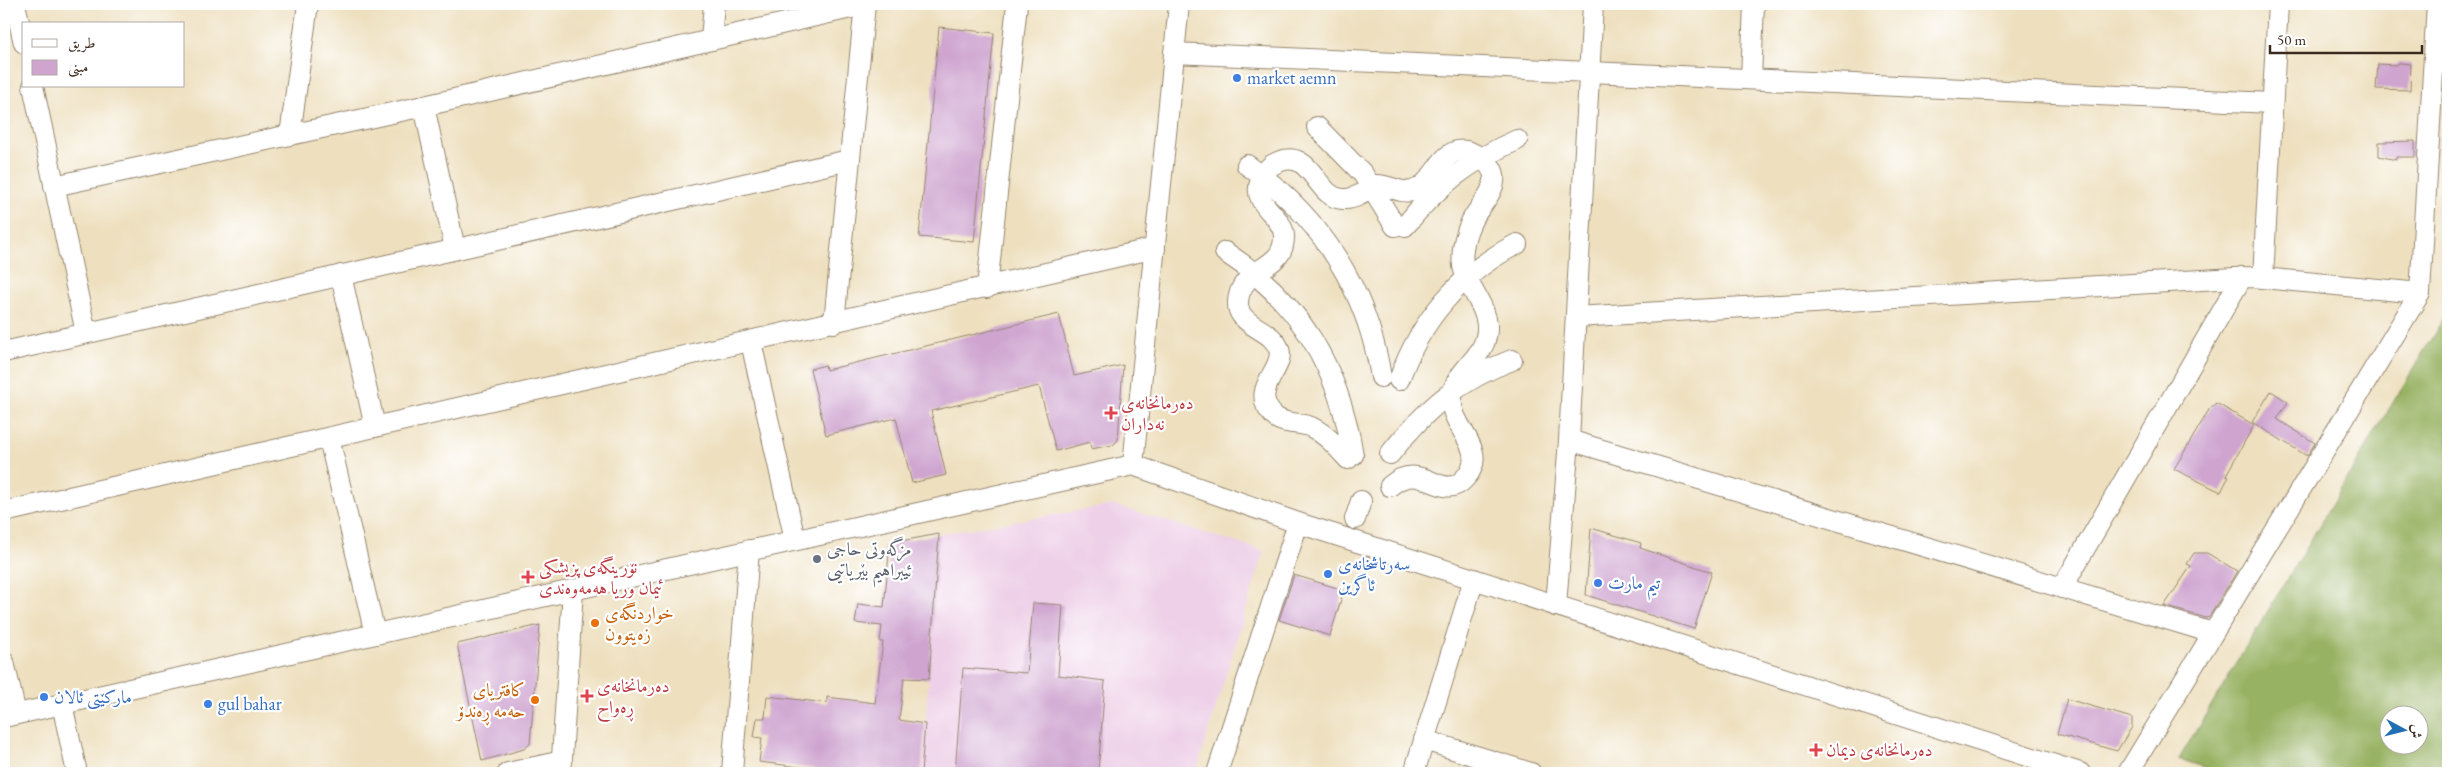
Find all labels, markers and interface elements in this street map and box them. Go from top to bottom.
legend [22,22,185,88]
scale bar [2270,22,2422,54]
text: 50 m [2277,30,2306,49]
text: طريق [68,33,95,53]
text: مبنى [68,57,88,78]
place label: market aemn [1247,66,1337,89]
marker: market aemn [1231,72,1243,84]
place label: دەرمانخانەی نەداران [1121,391,1194,435]
marker: دەرمانخانەی نەداران [1105,407,1117,419]
place label: مزگەوتی حاجی ئیبراهیم بێریاتیی [827,536,912,588]
place label: سەرتاشخانەی ئاگرین [1338,552,1410,596]
marker: مزگەوتی حاجی ئیبراهیم بێریاتیی [811,553,823,565]
place label: نۆرینگەی پزیشکی ئیمان وریا هەمەوەندی [539,555,663,599]
marker: سەرتاشخانەی ئاگرین [1322,568,1334,580]
marker: نۆرینگەی پزیشکی ئیمان وریا هەمەوەندی [521,570,535,584]
place label: تیم مارت [1608,571,1661,601]
marker: تیم مارت [1592,577,1604,589]
place label: خواردنگەی زەیتوون [605,601,674,646]
marker: خواردنگەی زەیتوون [589,617,601,629]
place label: دەرمانخانەی ڕەواح [597,674,670,723]
place label: کافتریای حەمە ڕەندۆ [455,678,525,726]
place label: مارکێتی ئالان [54,685,132,710]
marker: دەرمانخانەی ڕەواح [581,690,593,702]
marker: مارکێتی ئالان [38,691,50,703]
place label: gul bahar [218,692,282,715]
marker: کافتریای حەمە ڕەندۆ [529,694,541,706]
marker: gul bahar [202,698,214,710]
north arrow [2380,704,2430,754]
text: ش [2407,724,2427,740]
place label: دەرمانخانەی دیمان [1826,738,1933,761]
marker: دەرمانخانەی دیمان [1810,744,1822,756]

